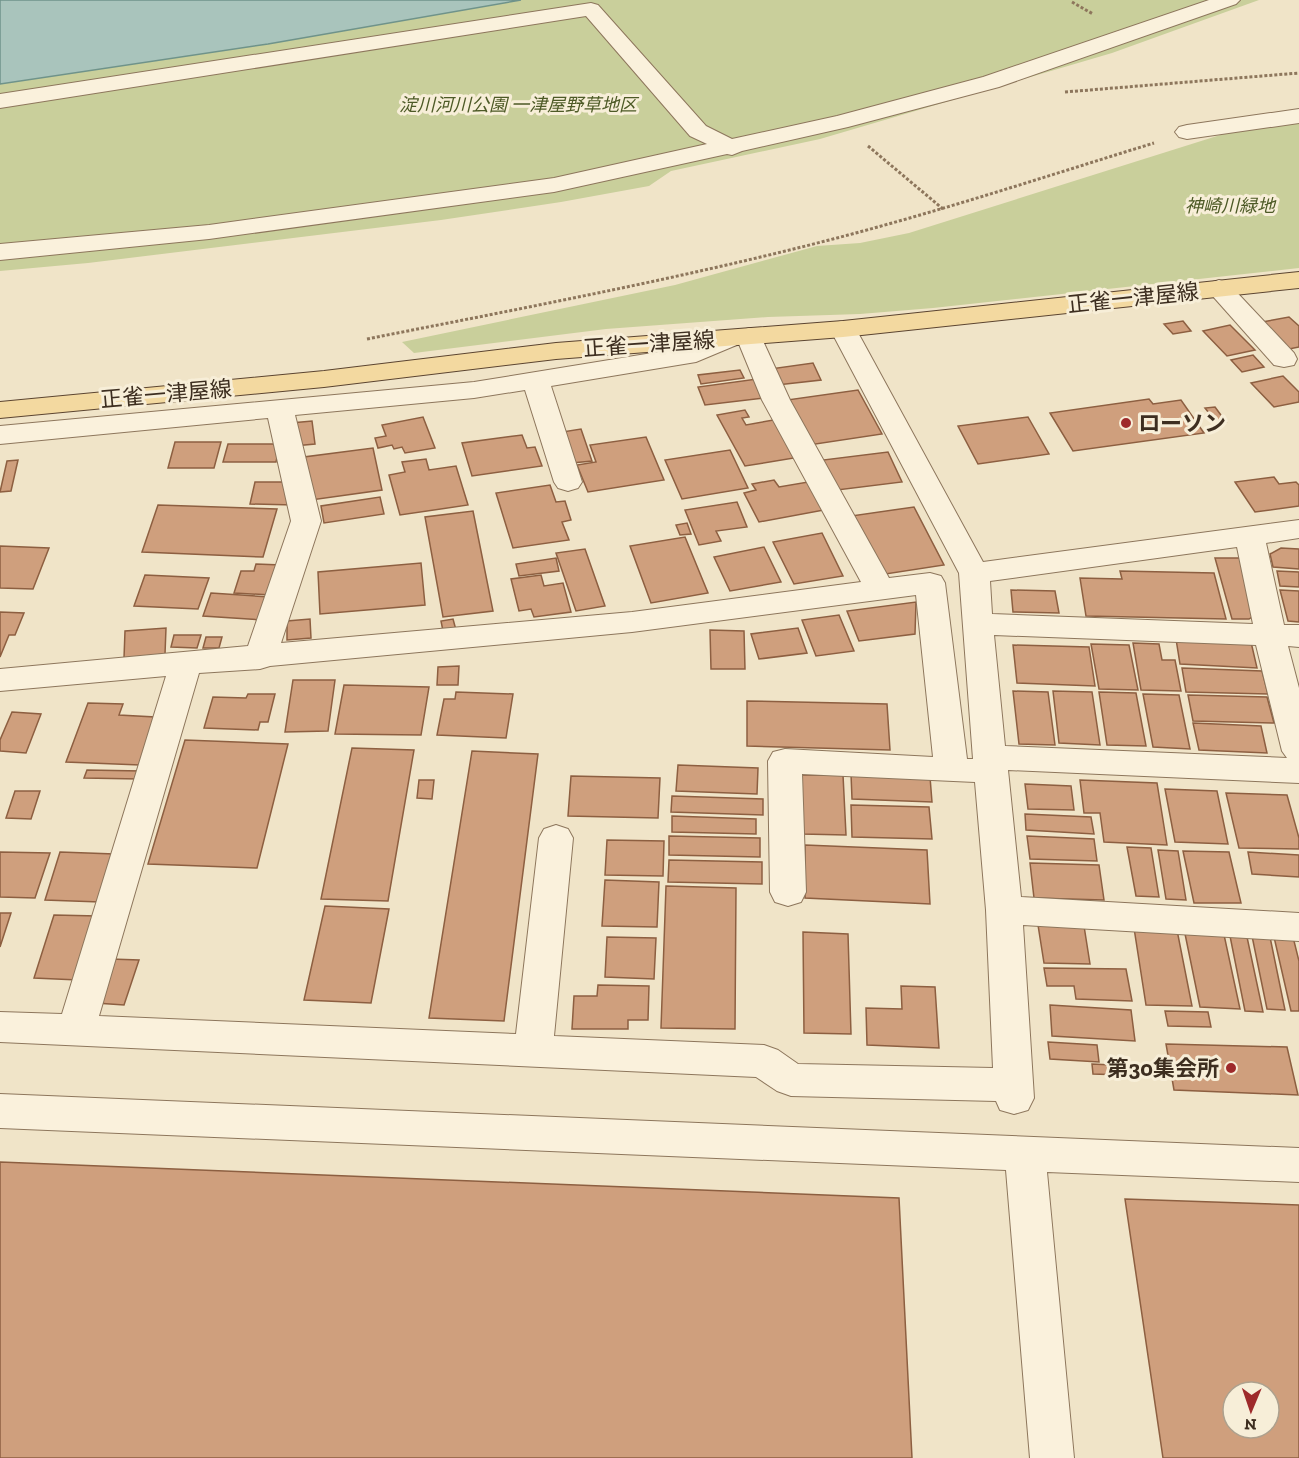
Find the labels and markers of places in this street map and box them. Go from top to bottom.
place label: ローソン [1138,410,1226,437]
marker: ローソン [1119,416,1133,430]
place label: 第30集会所 [1107,1055,1219,1082]
marker: 第30集会所 [1224,1061,1238,1075]

